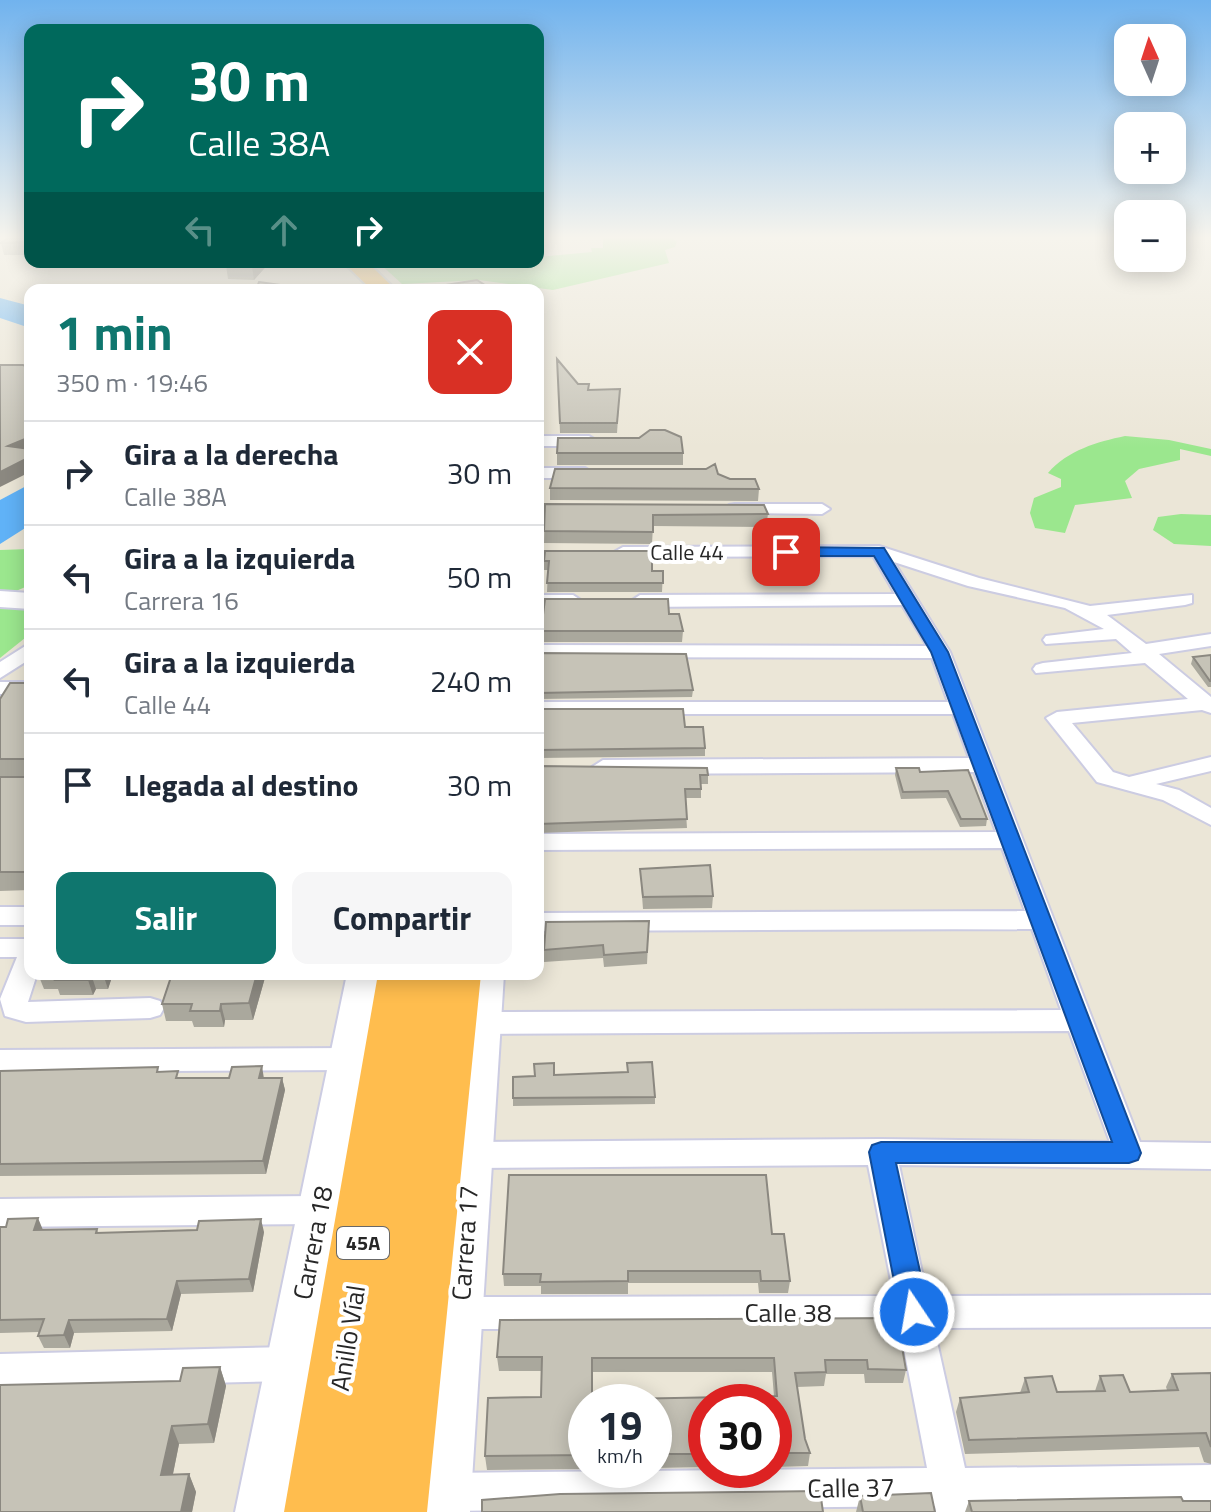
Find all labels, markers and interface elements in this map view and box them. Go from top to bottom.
north arrow [1114,24,1186,96]
map controls [1114,24,1186,272]
text: 30 m [188,38,310,123]
icon: right [56,56,160,160]
button: + [1114,112,1186,184]
text: Calle 38A [188,115,330,170]
button: − [1114,200,1186,272]
icon: left [178,208,222,252]
icon: ahead [262,208,306,252]
icon: right [346,208,390,252]
text: 1 min [56,296,173,369]
button: close [428,310,512,394]
text: 350 m · 19:46 [56,363,208,402]
text: Gira a la derecha [124,431,339,477]
text: 30 m [447,450,512,496]
icon: right [56,451,100,495]
text: Calle 38A [124,477,227,516]
pin [752,518,820,586]
icon: arrive [764,530,808,574]
text: Gira a la izquierda [124,535,355,581]
street label: Calle 44 [650,535,724,569]
text: 50 m [447,554,512,600]
icon: left [56,555,100,599]
text: Carrera 16 [124,581,239,620]
text: Gira a la izquierda [124,639,355,685]
text: 240 m [430,658,512,704]
icon: left [56,659,100,703]
text: Calle 44 [124,685,211,724]
text: Llegada al destino [124,762,358,808]
text: 30 m [447,762,512,808]
icon: arrive [56,763,100,807]
button: Salir [56,872,276,964]
button: Compartir [292,872,512,964]
street label: Carrera 18 [282,1183,343,1303]
street label: Carrera 17 [441,1184,488,1302]
road number: 45A [337,1227,389,1259]
position arrow [872,1270,956,1354]
street label: Anillo Víal [320,1282,375,1394]
street label: Calle 38 [744,1293,832,1332]
speed limit sign: 30 [688,1384,792,1488]
text: 19 [598,1395,642,1456]
text: km/h [597,1440,643,1471]
street label: Calle 37 [807,1467,895,1508]

